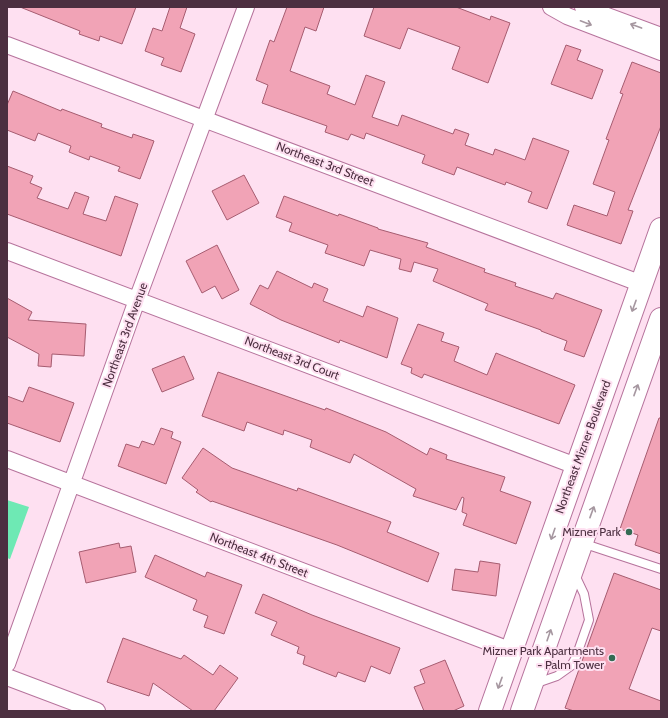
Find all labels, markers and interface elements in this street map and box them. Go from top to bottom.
one-way arrow [580,20,592,28]
one-way arrow [630,22,642,30]
street label: Northeast 3rd Street [274,138,376,189]
street label: Northeast 3rd Avenue [99,280,150,389]
one-way arrow [630,299,637,312]
street label: Northeast 3rd Court [243,333,342,383]
street label: Northeast Mizner Boulevard [551,378,614,516]
one-way arrow [633,383,640,396]
one-way arrow [589,506,597,518]
place label: Mizner Park [562,524,622,539]
one-way arrow [548,527,556,539]
marker: Mizner Park [624,527,634,537]
street label: Northeast 4th Street [208,529,310,580]
one-way arrow [546,629,554,641]
place label: Mizner Park Apartments - Palm Tower [483,643,604,672]
marker: Mizner Park Apartments - Palm Tower [607,653,617,663]
one-way arrow [496,676,504,688]

